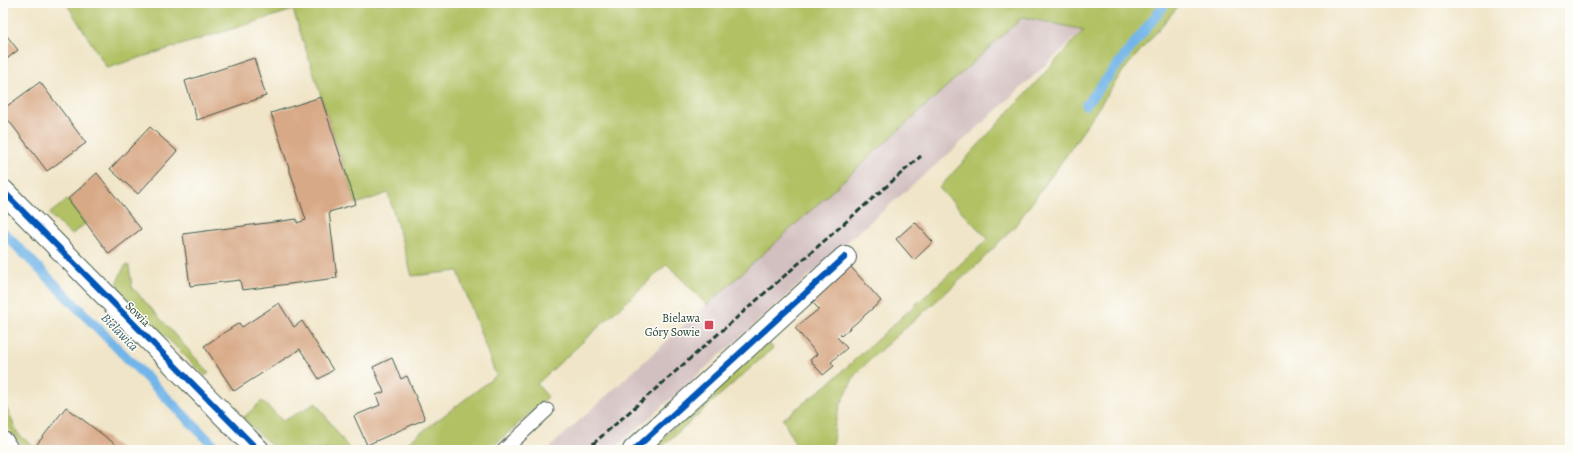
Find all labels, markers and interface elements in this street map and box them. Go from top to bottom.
street label: Sowia [122,298,154,330]
water label: Bielawica [98,309,142,355]
place label: Bielawa Góry Sowie [645,310,700,340]
marker: Bielawa Góry Sowie [703,319,715,331]

